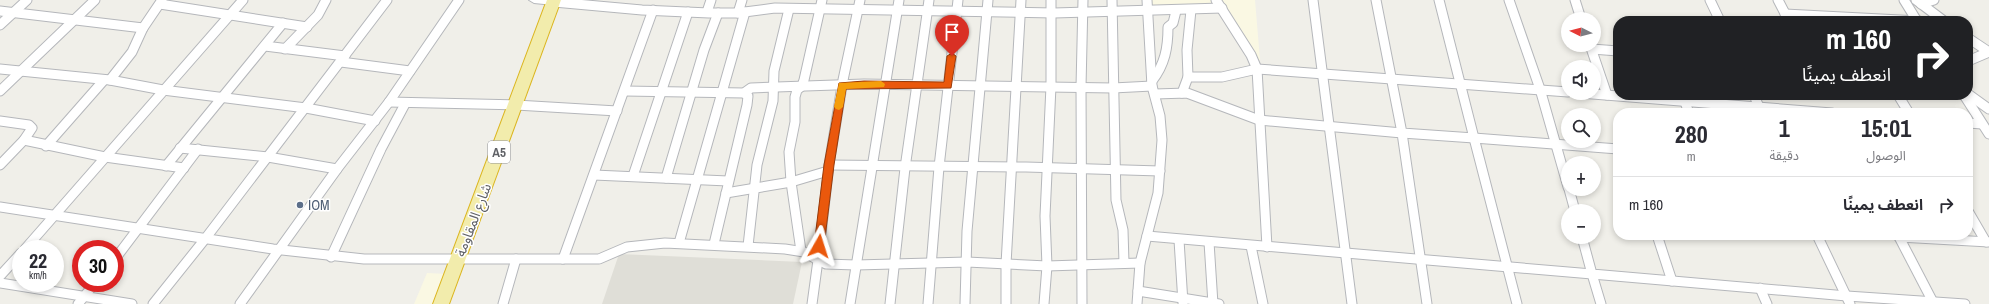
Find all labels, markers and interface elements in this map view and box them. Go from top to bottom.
north arrow [1561,12,1601,52]
map controls [1561,12,1601,244]
pin [935,15,969,56]
text: 160 m [1826,20,1891,58]
icon: arrive [941,21,963,43]
icon: right [1905,32,1957,84]
button: sound [1561,60,1601,100]
text: انعطف يمينًا [1802,62,1891,87]
button: search [1561,108,1601,148]
text: 1 [1779,112,1790,144]
text: 15:01 [1861,112,1911,144]
text: 280 [1675,118,1708,150]
road number: A5 [488,141,510,163]
text: دقيقة [1769,147,1799,164]
text: الوصول [1866,147,1906,164]
text: m [1687,148,1696,165]
button: + [1561,156,1601,196]
street label: شارع المقاومة [451,181,497,260]
text: 160 m [1629,194,1663,215]
text: انعطف يمينًا [1843,194,1923,215]
icon: right [1935,194,1957,216]
place label: IOM [308,196,330,214]
marker: IOM [295,200,305,210]
button: − [1561,204,1601,244]
position arrow [798,225,840,267]
speed limit sign: 30 [72,240,124,292]
text: 22 [29,247,47,274]
text: km/h [29,269,47,282]

